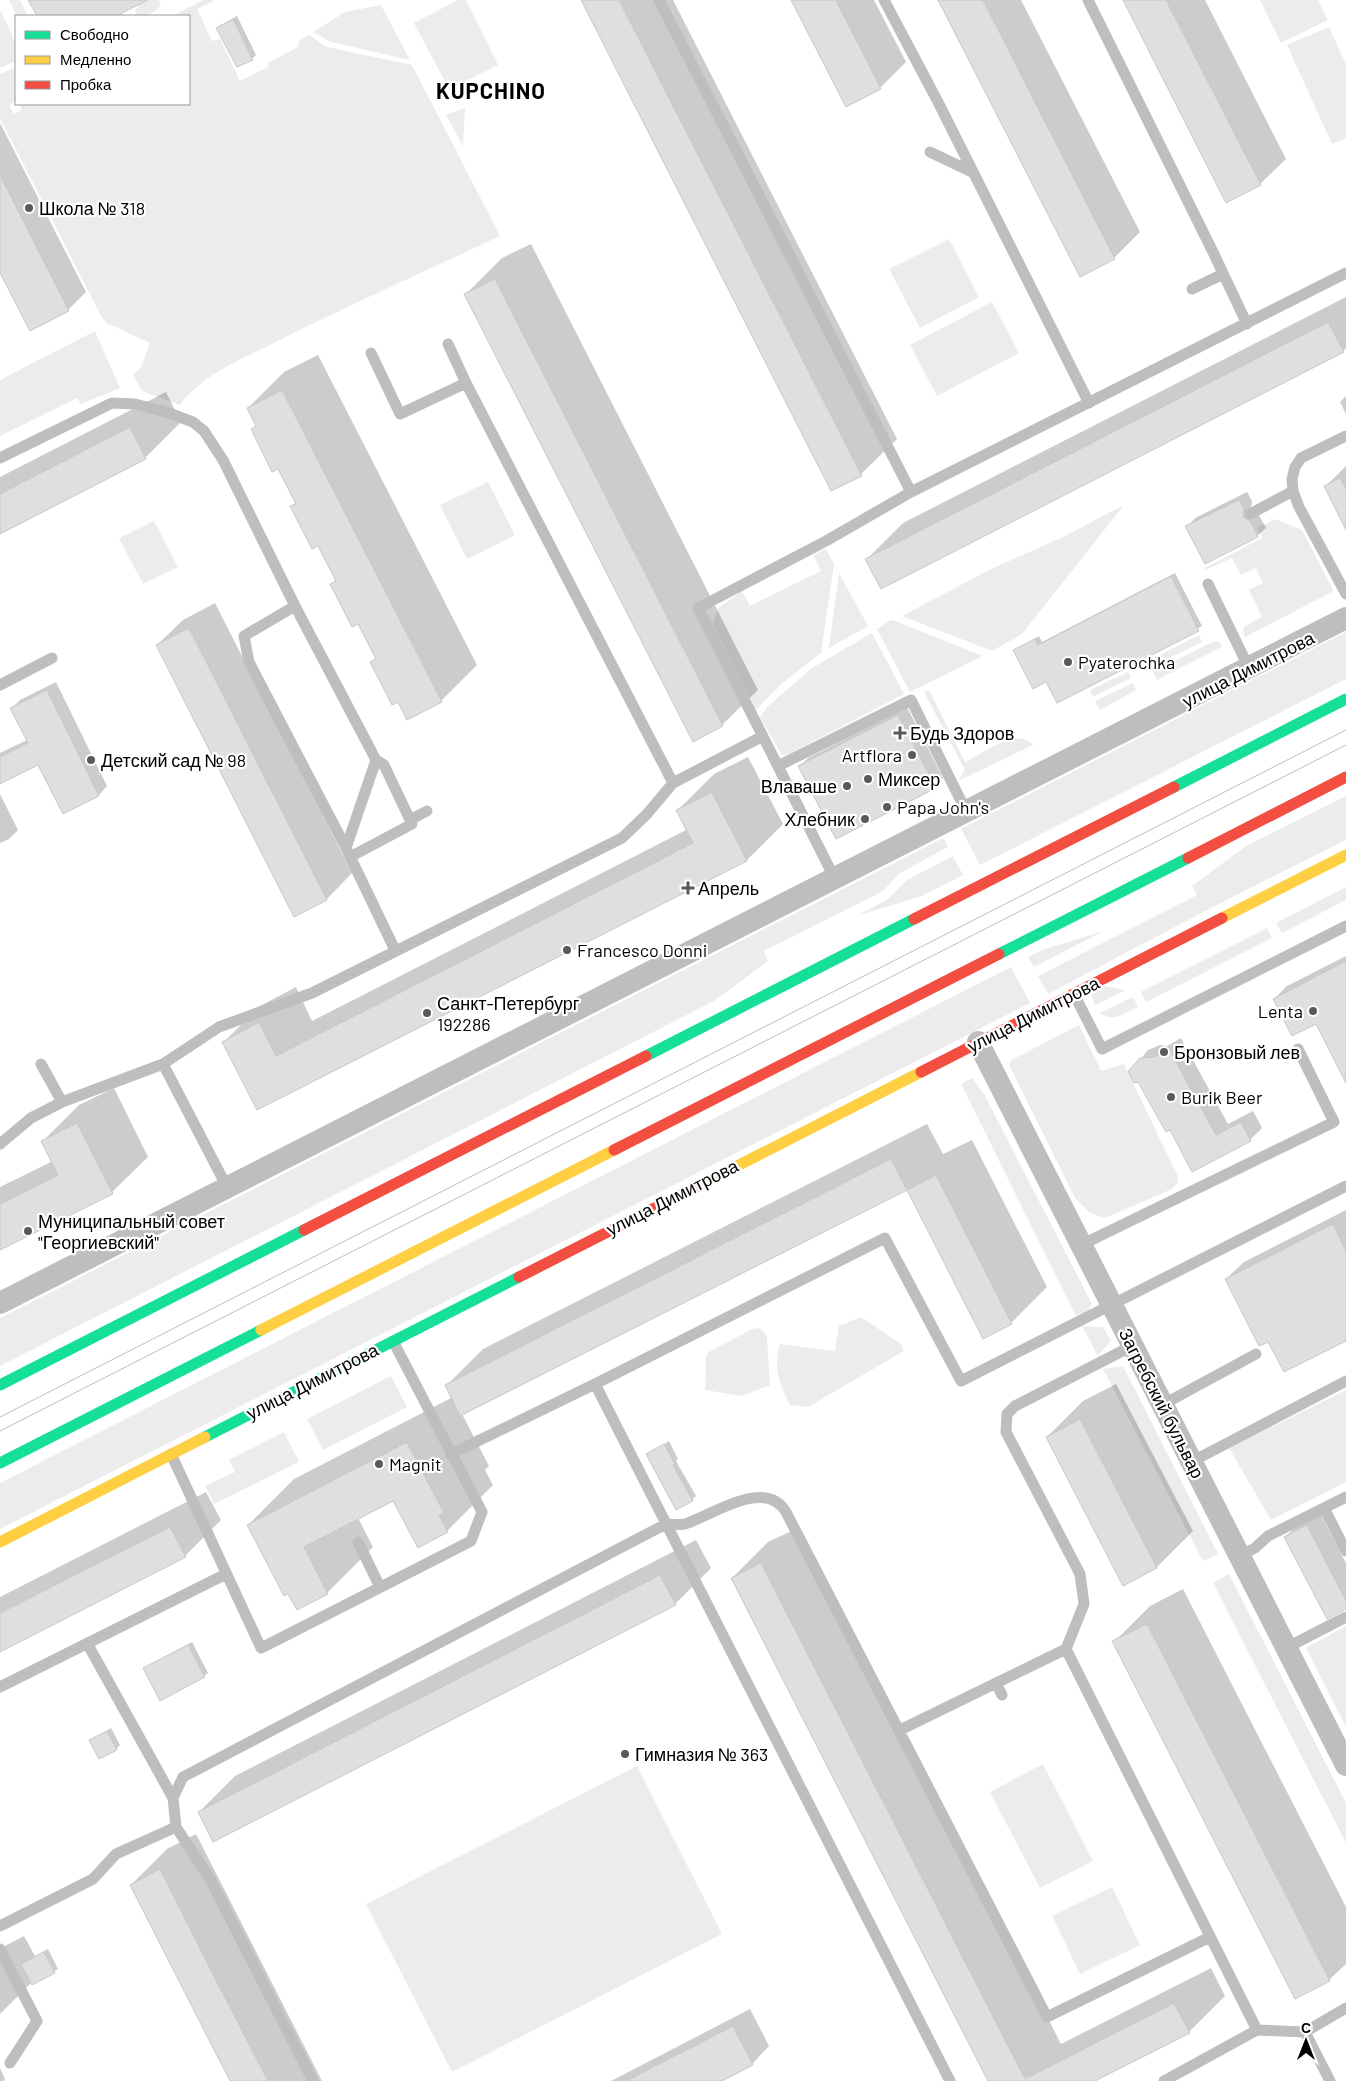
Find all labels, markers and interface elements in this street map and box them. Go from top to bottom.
legend [15,15,190,105]
text: Свободно [60,25,129,43]
text: Медленно [60,50,131,68]
text: Пробка [60,75,112,93]
district label: KUPCHINO [436,77,546,103]
place label: Школа № 318 [39,197,145,219]
marker: Школа № 318 [23,202,35,214]
street label: улица Димитрова [1178,626,1319,712]
place label: Pyaterochka [1078,651,1175,673]
marker: Pyaterochka [1062,656,1074,668]
place label: Будь Здоров [910,722,1014,744]
marker: Будь Здоров [894,727,906,739]
place label: Artflora [842,744,902,766]
place label: Детский сад № 98 [101,749,246,771]
marker: Artflora [906,749,918,761]
marker: Детский сад № 98 [85,754,97,766]
place label: Миксер [878,768,940,790]
marker: Миксер [862,773,874,785]
place label: Влаваше [761,775,837,797]
marker: Влаваше [841,780,853,792]
place label: Papa John's [897,796,989,818]
marker: Papa John's [881,801,893,813]
place label: Хлебник [785,808,855,830]
marker: Хлебник [859,813,871,825]
place label: Апрель [698,877,759,899]
marker: Апрель [682,882,694,894]
place label: Francesco Donni [577,939,707,961]
marker: Francesco Donni [561,944,573,956]
street label: улица Димитрова [963,971,1104,1057]
place label: Санкт-Петербург 192286 [437,992,580,1035]
place label: Lenta [1258,1000,1303,1022]
marker: Lenta [1307,1005,1319,1017]
marker: Санкт-Петербург 192286 [421,1007,433,1019]
place label: Бронзовый лев [1174,1041,1300,1063]
marker: Бронзовый лев [1158,1046,1170,1058]
place label: Burik Beer [1181,1086,1263,1108]
marker: Burik Beer [1165,1091,1177,1103]
street label: улица Димитрова [602,1154,743,1240]
place label: Муниципальный совет "Георгиевский" [38,1210,225,1253]
marker: Муниципальный совет "Георгиевский" [22,1225,34,1237]
street label: Загребский бульвар [1115,1324,1209,1482]
street label: улица Димитрова [242,1338,383,1424]
place label: Magnit [389,1453,442,1475]
marker: Magnit [373,1458,385,1470]
place label: Гимназия № 363 [635,1743,768,1765]
marker: Гимназия № 363 [619,1748,631,1760]
north arrow [1281,2016,1331,2066]
text: С [1301,2019,1311,2036]

